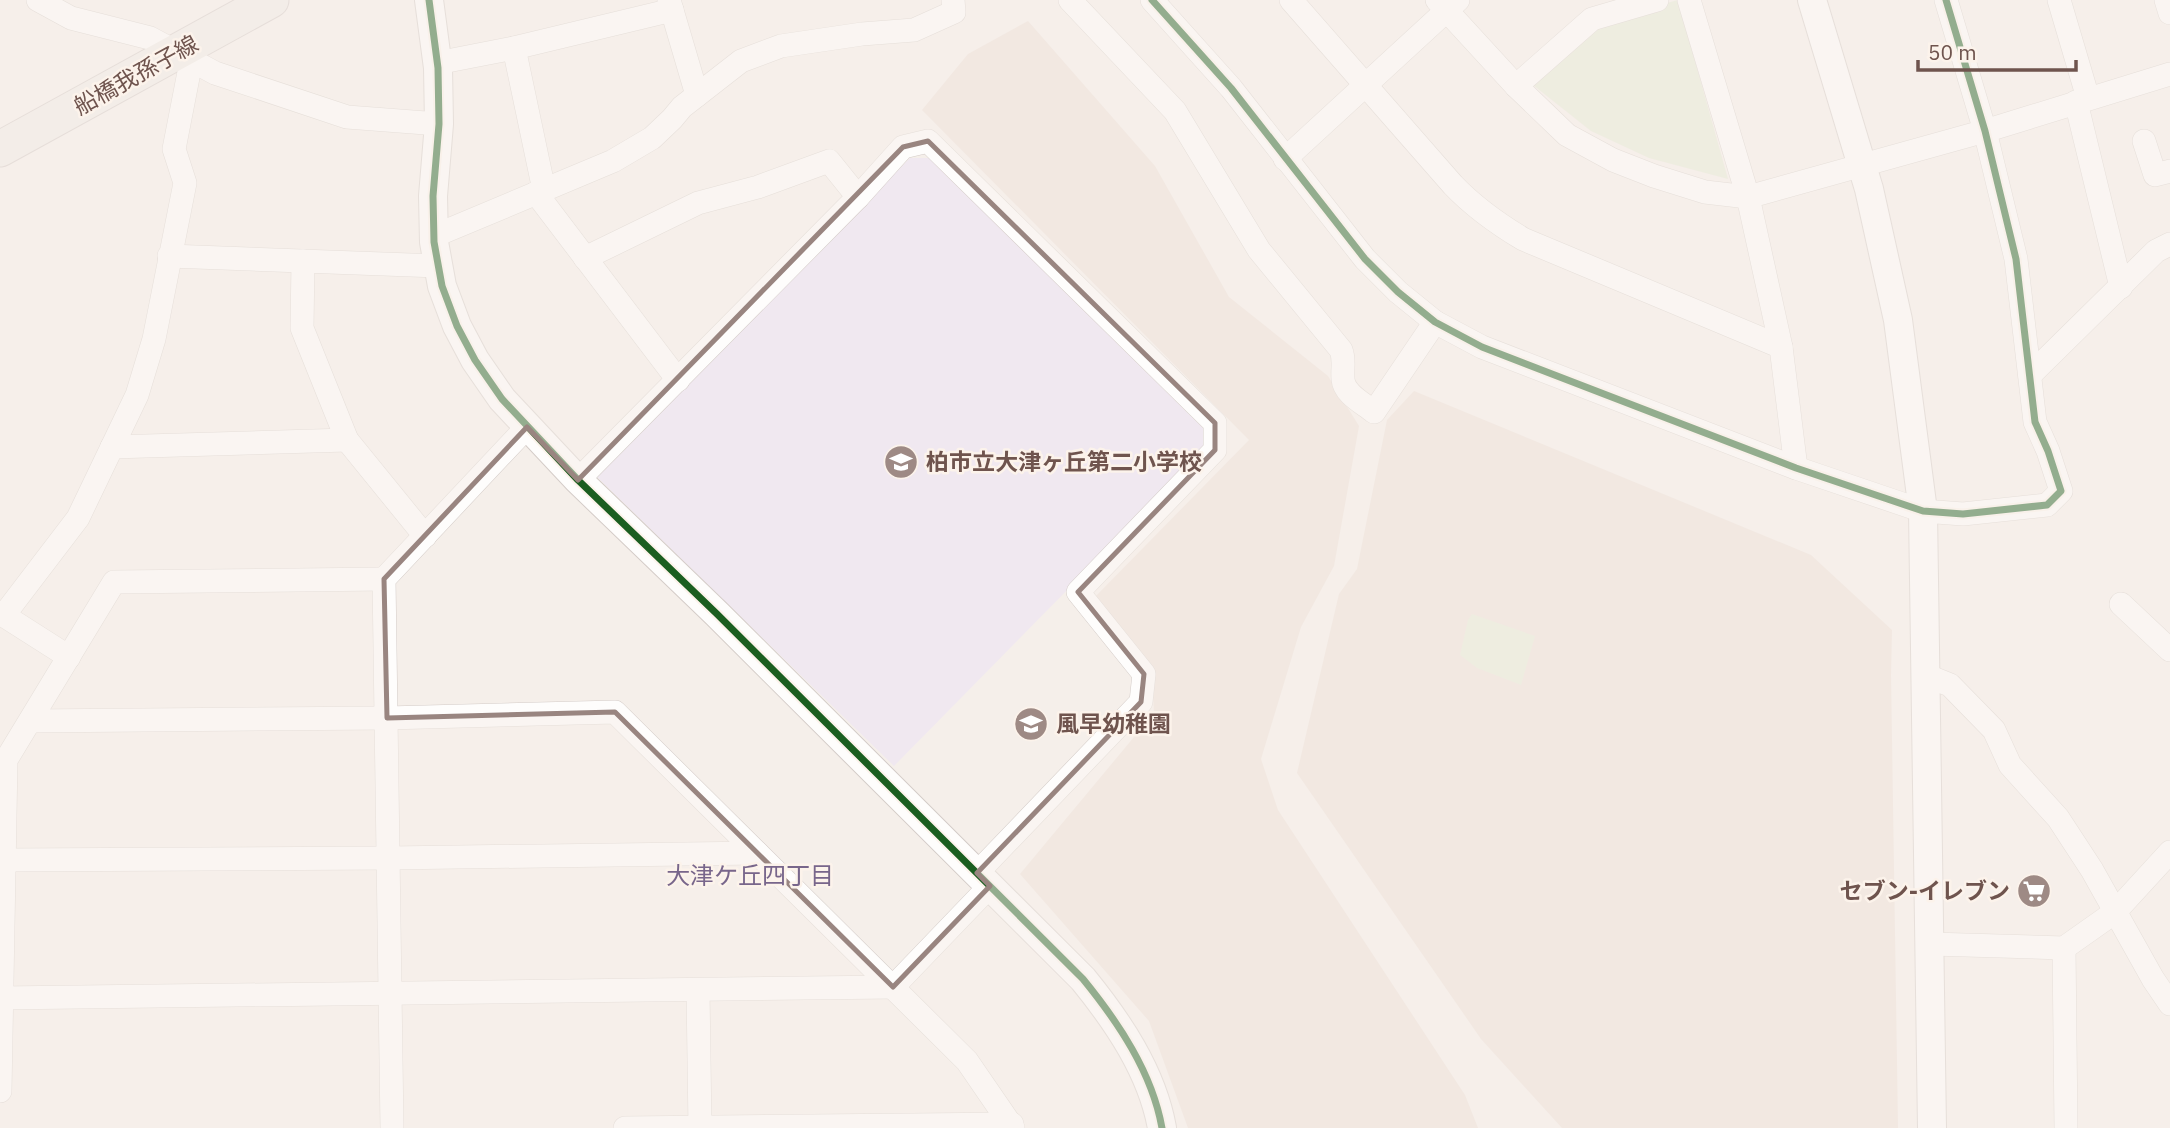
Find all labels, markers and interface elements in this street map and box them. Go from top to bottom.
street label: 船橋我孫子線 [68,28,203,121]
scale bar [1918,28,2076,72]
text: 50 m [1928,38,1977,66]
school or university icon: 柏市立大津ヶ丘第二小学校 [882,443,920,481]
place label: 柏市立大津ヶ丘第二小学校 [926,446,1202,476]
school or university icon: 風早幼稚園 [1012,705,1050,743]
place label: 風早幼稚園 [1056,708,1171,738]
district label: 大津ケ丘四丁目 [666,859,834,891]
supermarket icon: セブン-イレブン [2015,872,2053,910]
place label: セブン-イレブン [1840,875,2010,905]

